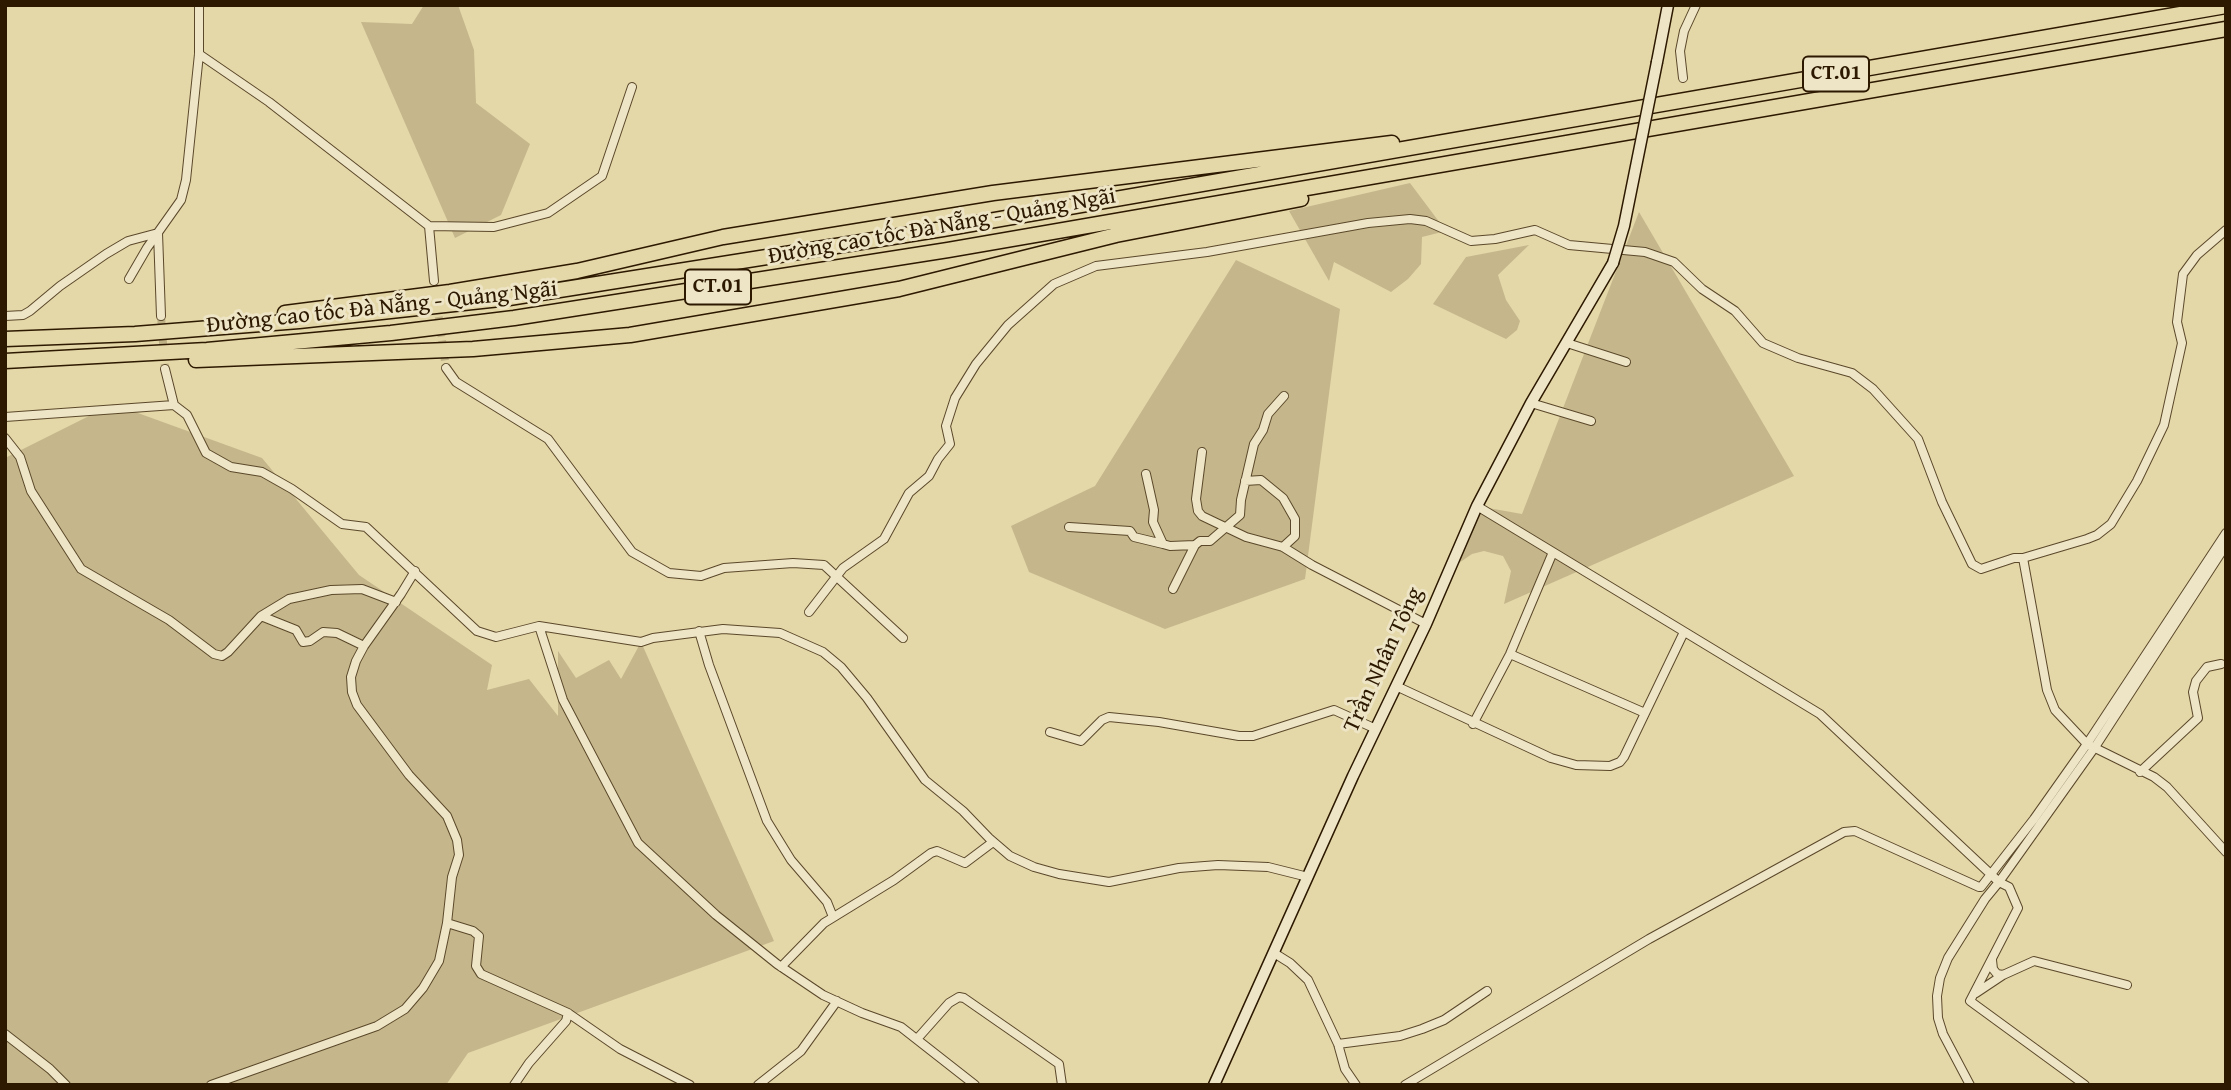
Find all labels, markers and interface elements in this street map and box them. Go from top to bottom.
road number: CT.01 [1803,56,1869,92]
street label: Đường cao tốc Đà Nẵng - Quảng Ngãi [766,183,1118,271]
road number: CT.01 [685,270,751,304]
street label: Đường cao tốc Đà Nẵng - Quảng Ngãi [205,276,559,340]
street label: Trần Nhân Tông [1338,583,1430,737]

